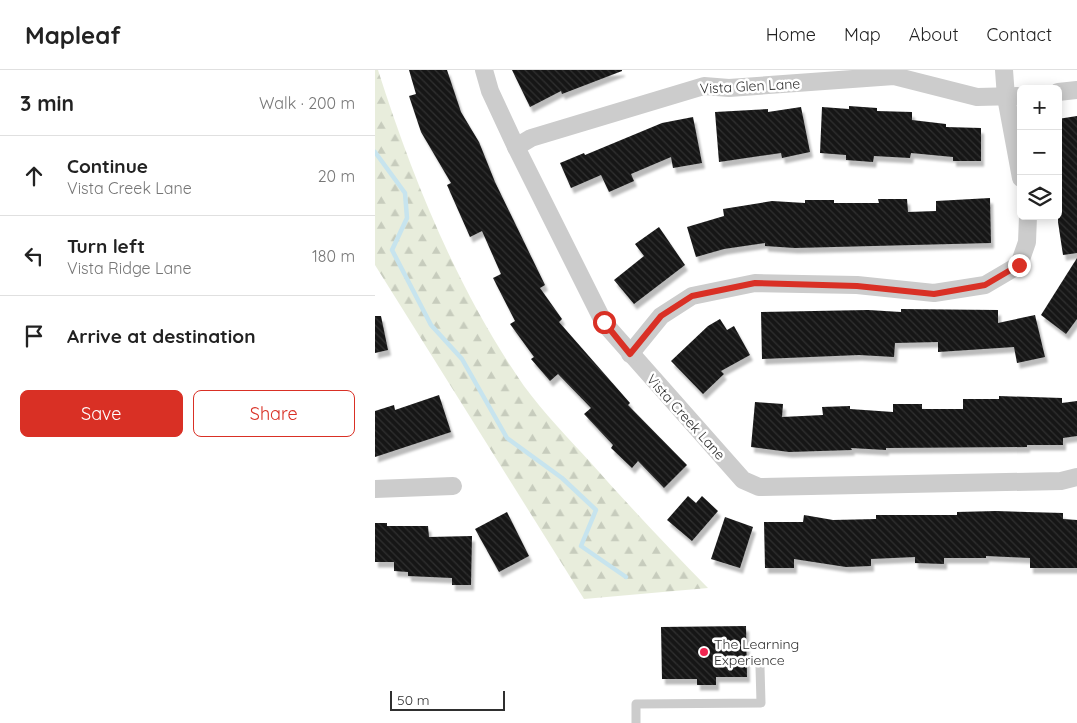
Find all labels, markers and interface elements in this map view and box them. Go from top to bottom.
text: Mapleaf [25,20,121,50]
text: Home [766,23,816,46]
text: Map [844,23,881,46]
text: About [909,23,959,46]
text: Contact [987,23,1052,46]
street label: Vista Glen Lane [699,74,801,98]
map controls [1017,85,1062,220]
button: + [1017,85,1062,130]
text: 3 min [20,90,74,116]
text: Walk · 200 m [259,93,355,113]
button: − [1017,130,1062,175]
text: Continue [67,154,148,178]
icon: ahead [20,162,48,190]
text: 20 m [318,166,355,186]
button: layers [1017,175,1062,220]
text: Vista Creek Lane [67,178,192,198]
text: Turn left [67,234,145,258]
icon: left [20,242,48,270]
text: 180 m [312,246,355,266]
route end [1008,254,1031,277]
text: Vista Ridge Lane [67,258,191,278]
route start [593,311,616,334]
icon: arrive [20,322,48,350]
text: Arrive at destination [67,324,256,348]
street label: Vista Creek Lane [643,370,729,464]
button: Save [20,390,183,437]
button: Share [193,390,355,437]
place label: The Learning Experience [714,635,799,669]
marker: The Learning Experience [698,646,710,658]
scale bar [390,688,505,711]
text: 50 m [397,691,430,709]

